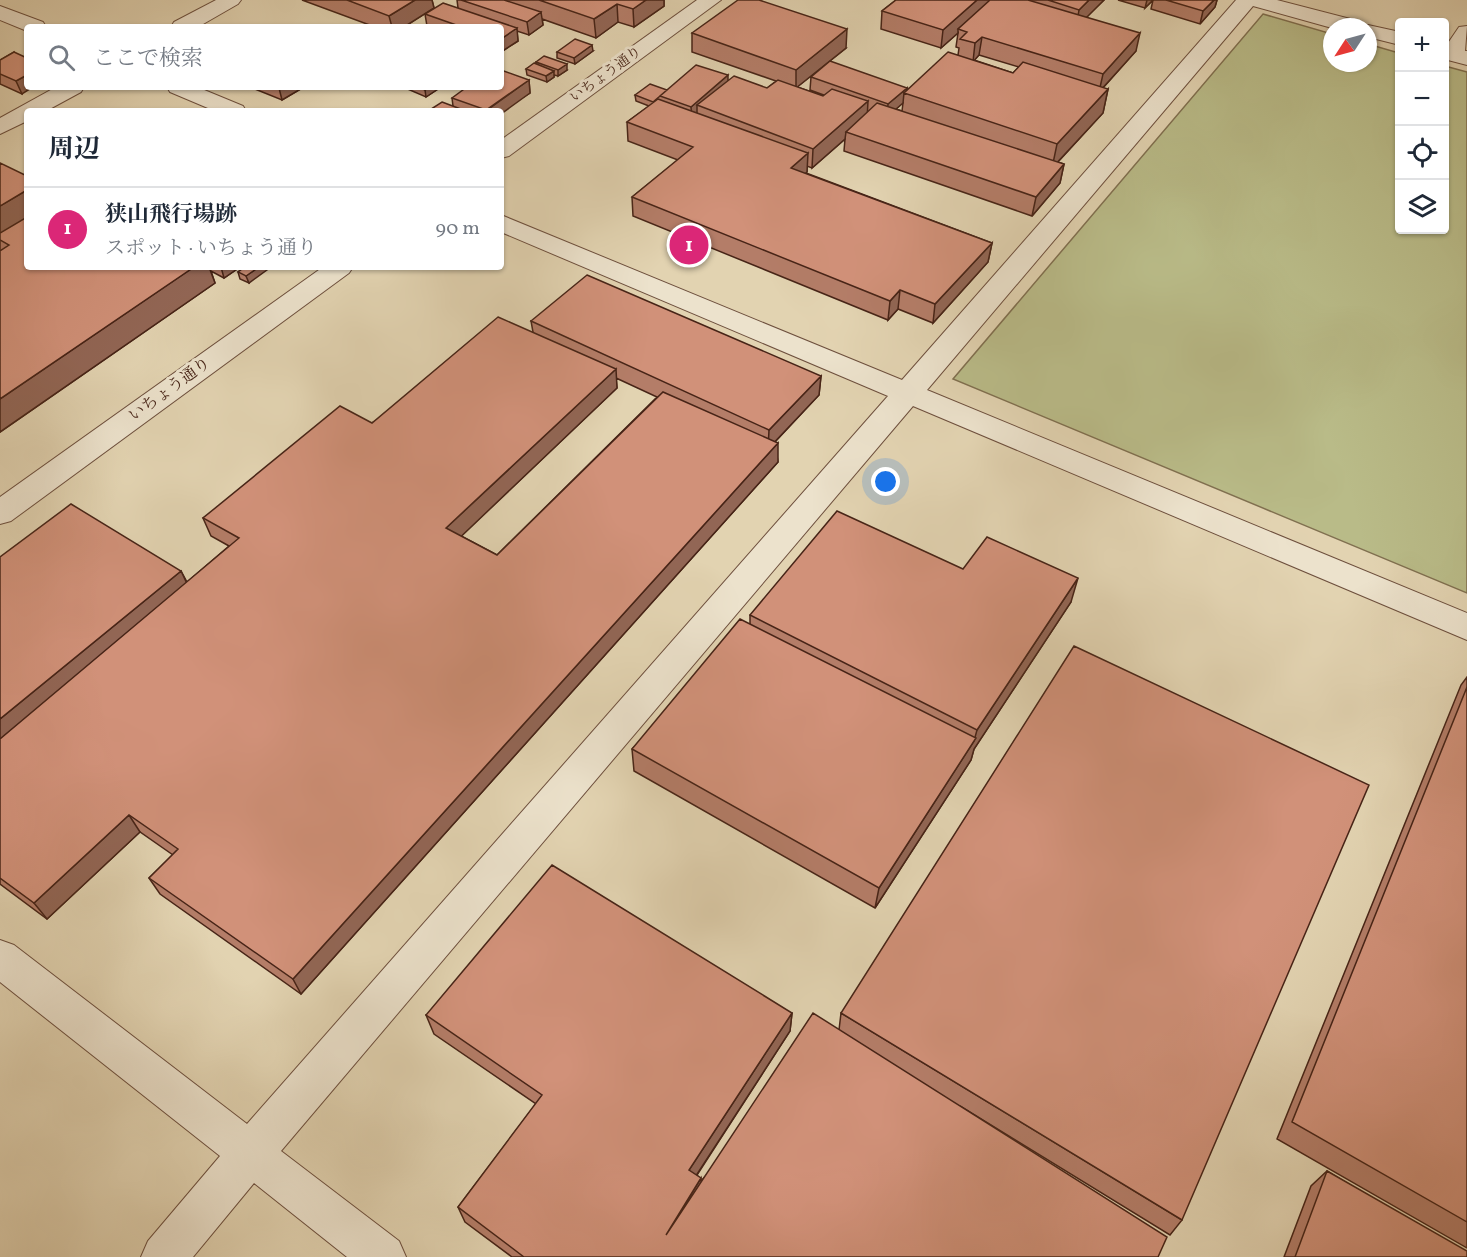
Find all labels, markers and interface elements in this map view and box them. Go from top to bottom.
north arrow [1323,18,1377,72]
map controls [1395,18,1449,234]
button: + [1395,18,1449,72]
search box [24,24,504,90]
icon: search [45,41,78,74]
street label: いちょう通り [566,43,646,107]
text: ここで検索 [93,44,203,75]
button: − [1395,72,1449,126]
button: locate [1395,126,1449,180]
text: 周辺 [48,132,100,168]
button: layers [1395,180,1449,234]
text: 狭山飛行場跡 [105,200,237,231]
text: 1 [63,215,72,243]
text: 90 m [436,215,480,243]
pin: 1 [670,222,708,268]
text: スポット · いちょう通り [105,235,317,263]
street label: いちょう通り [125,353,215,427]
your location [871,467,900,496]

